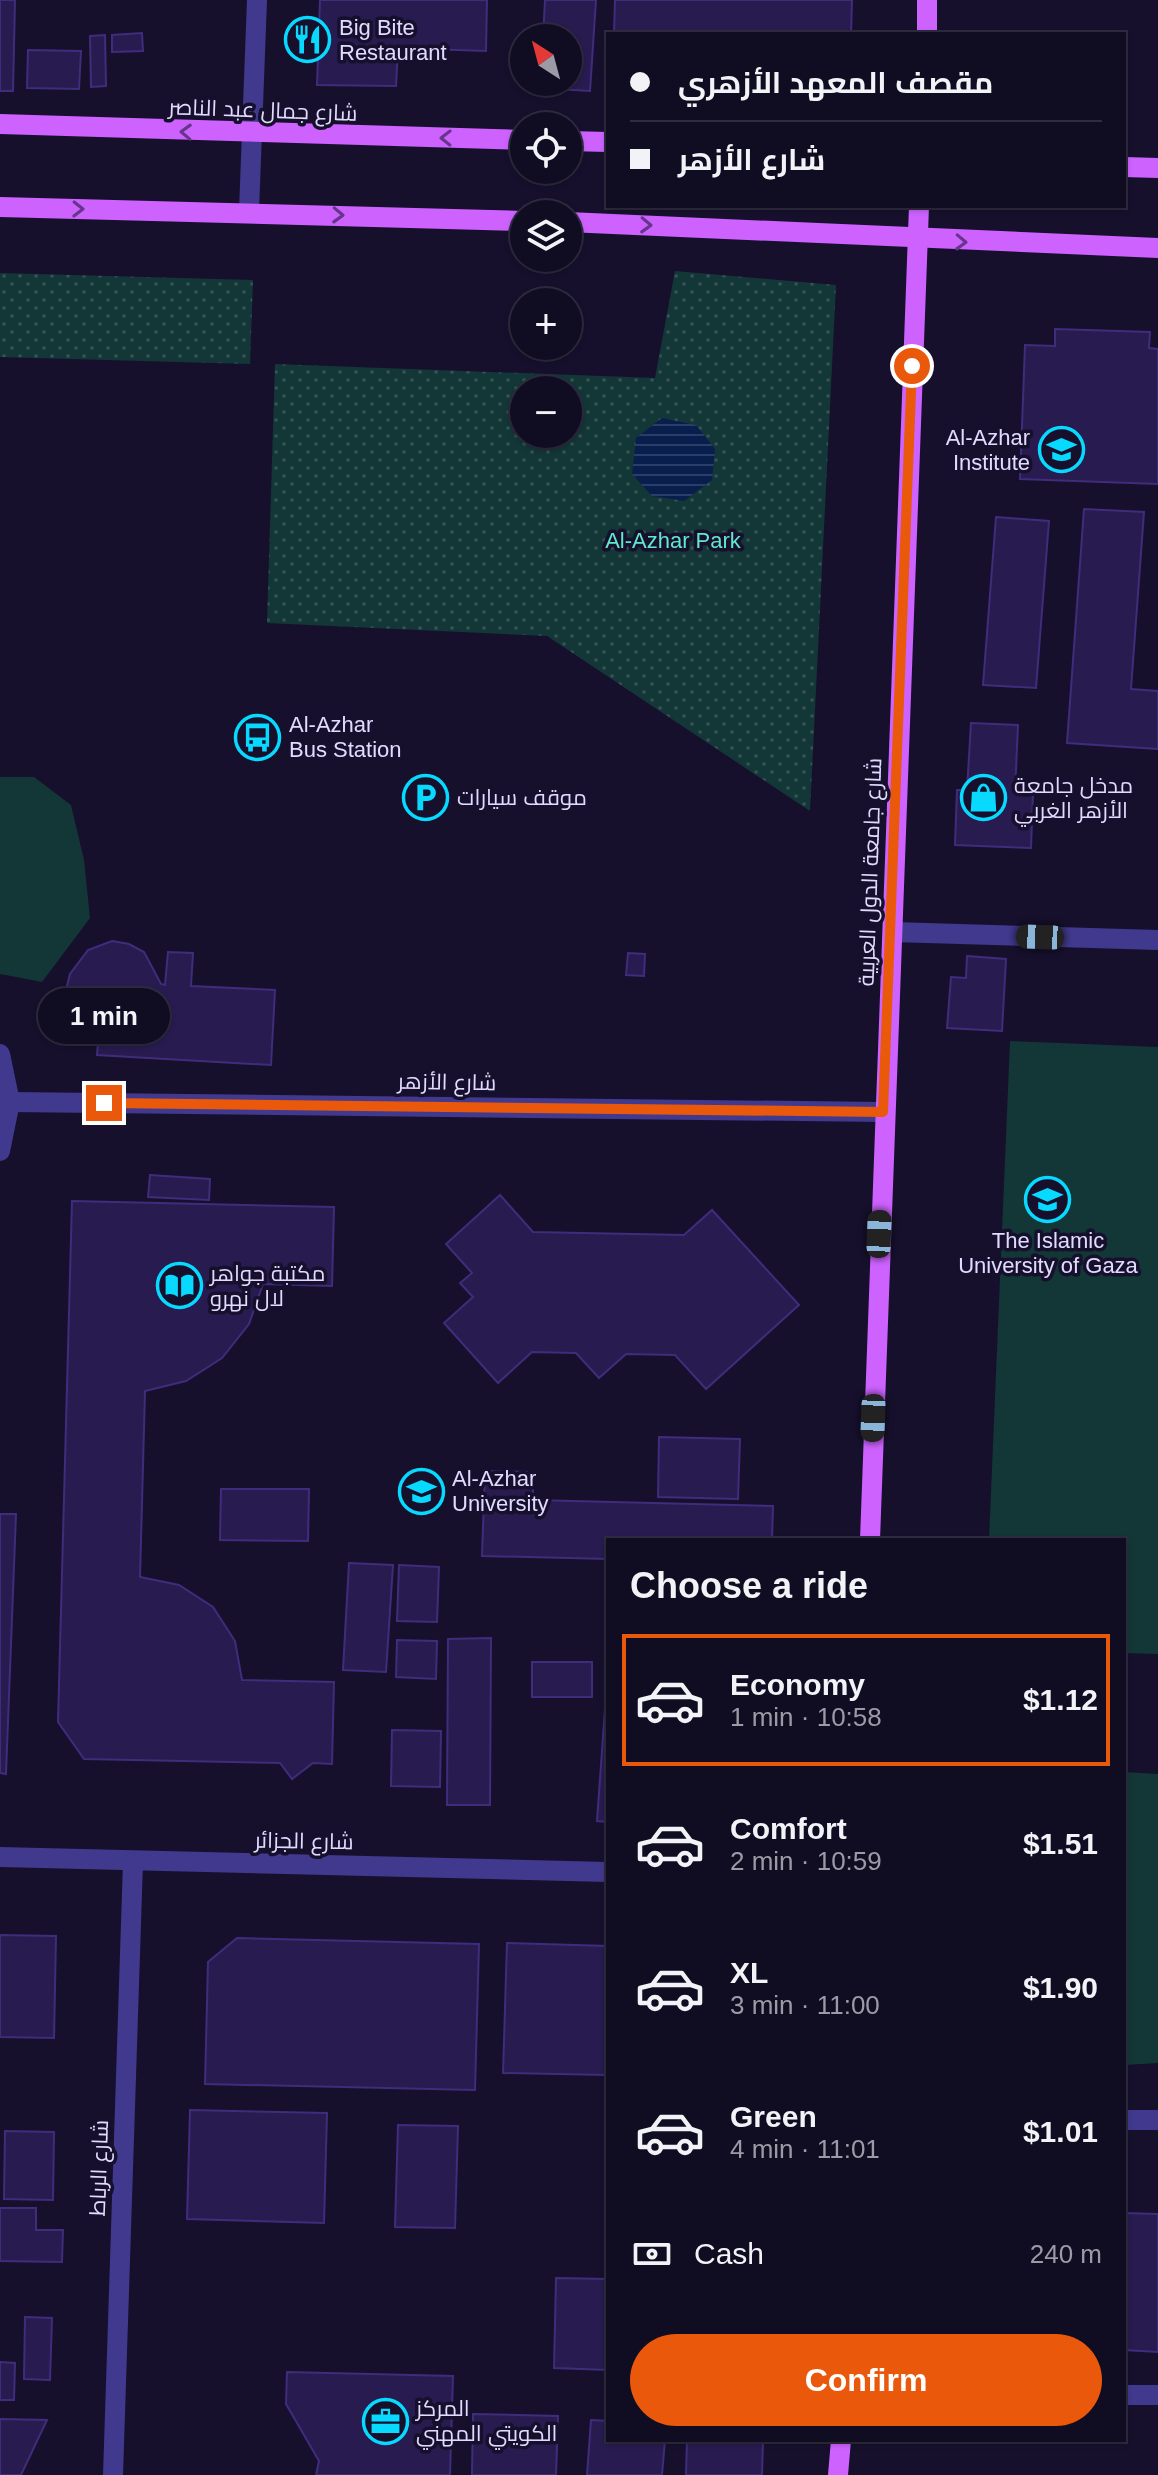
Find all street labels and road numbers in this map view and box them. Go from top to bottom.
street label: شارع جمال عبد الناصر [166,94,358,128]
street label: شارع جامعة الدول العربية [854,757,888,987]
street label: شارع الأزهر [395,1069,497,1097]
street label: شارع الجزائر [252,1828,354,1856]
street label: شارع الرباط [85,2119,115,2217]

